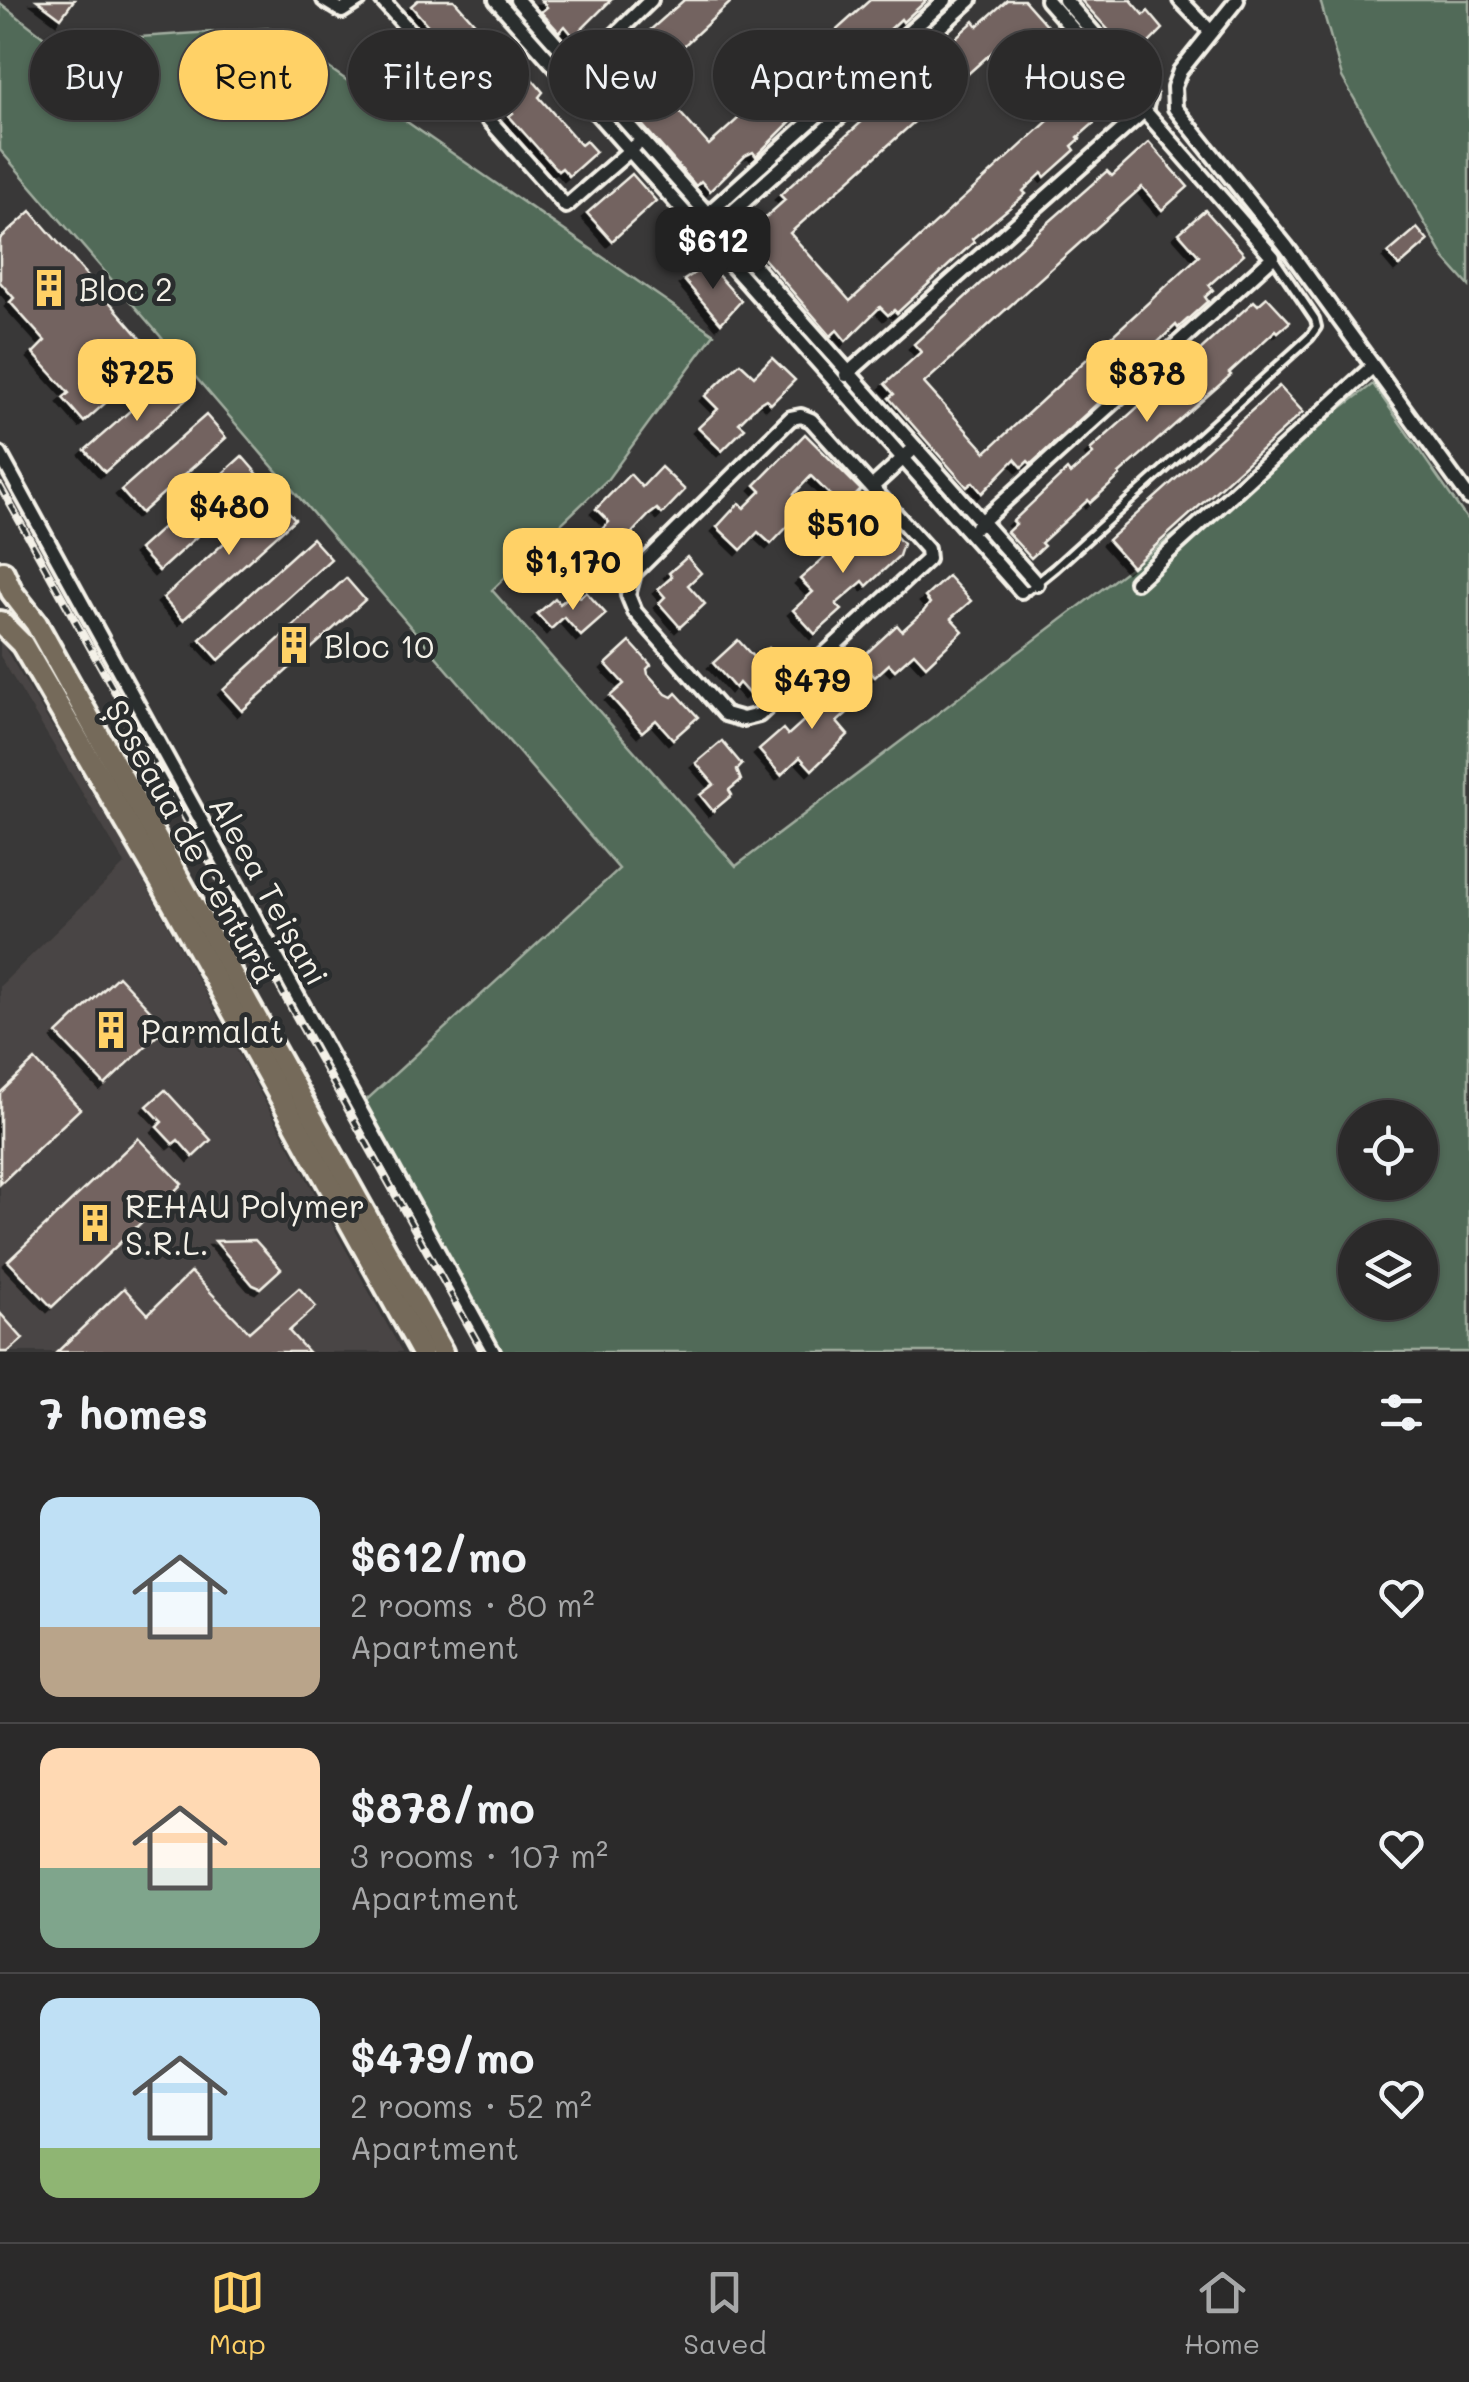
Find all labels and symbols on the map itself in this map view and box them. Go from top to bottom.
pin: $612 [654,207,772,292]
building icon: Bloc 2 [28,267,70,309]
place label: Bloc 2 [79,267,173,309]
pin: $725 [78,339,196,424]
pin: $878 [1088,340,1206,425]
pin: $480 [170,473,288,558]
pin: $510 [784,491,902,576]
pin: $1,170 [492,528,654,613]
building icon: Bloc 10 [273,624,315,666]
place label: Bloc 10 [324,624,434,666]
pin: $479 [753,647,871,732]
street label: Șoseaua de Centură [96,692,288,991]
street label: Aleea Teișani [200,788,339,993]
building icon: Parmalat [90,1009,132,1051]
place label: Parmalat [141,1009,284,1051]
place label: REHAU Polymer S.R.L. [125,1184,365,1263]
building icon: REHAU Polymer S.R.L. [74,1202,116,1244]

